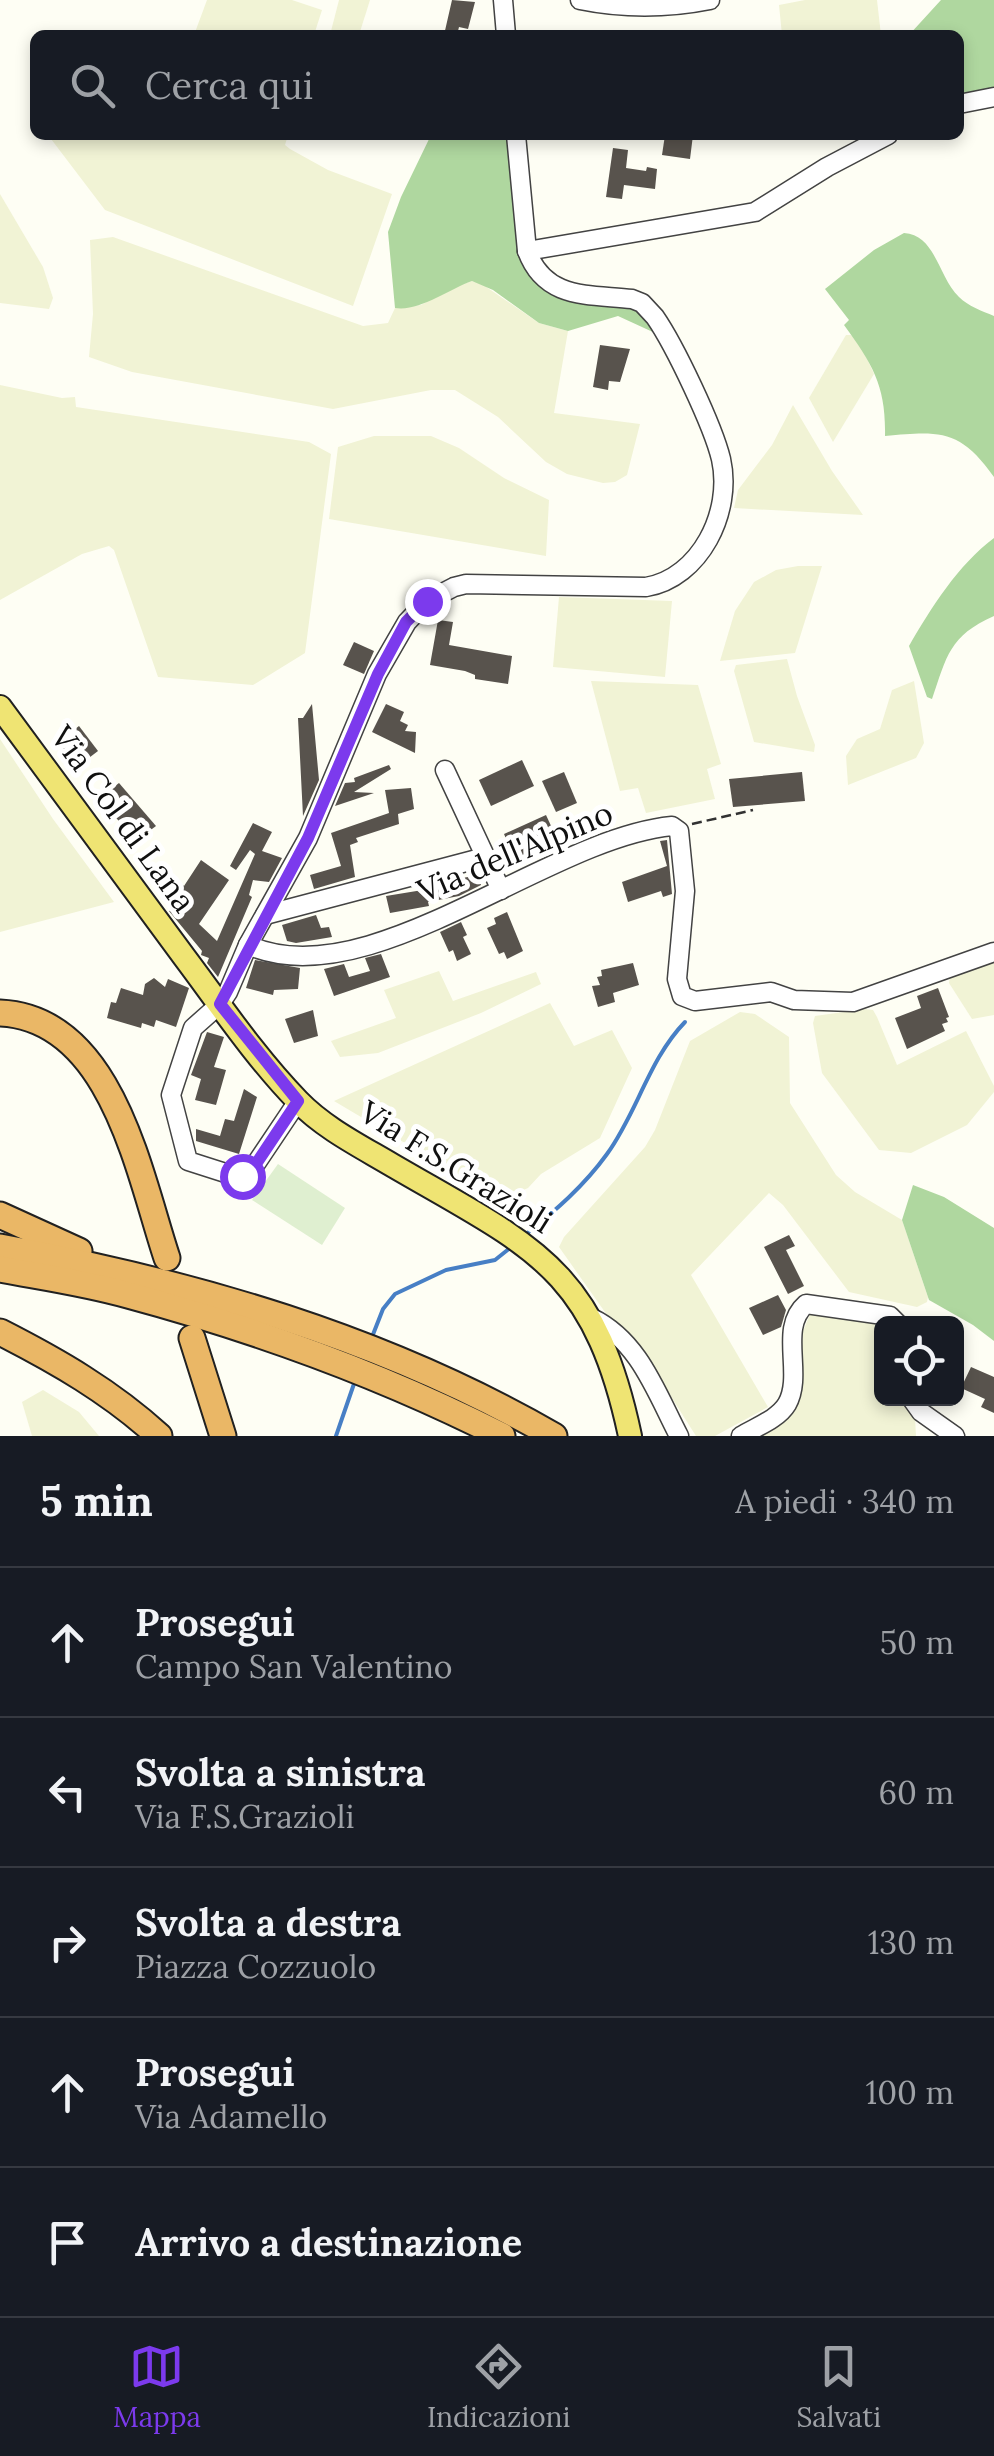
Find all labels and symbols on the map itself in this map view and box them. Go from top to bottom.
route end [405,579,451,625]
street label: Via Col di Lana [41,717,205,920]
street label: Via dell'Alpino [410,792,619,911]
street label: Via F.S.Grazioli [352,1091,560,1242]
route start [220,1154,266,1200]

